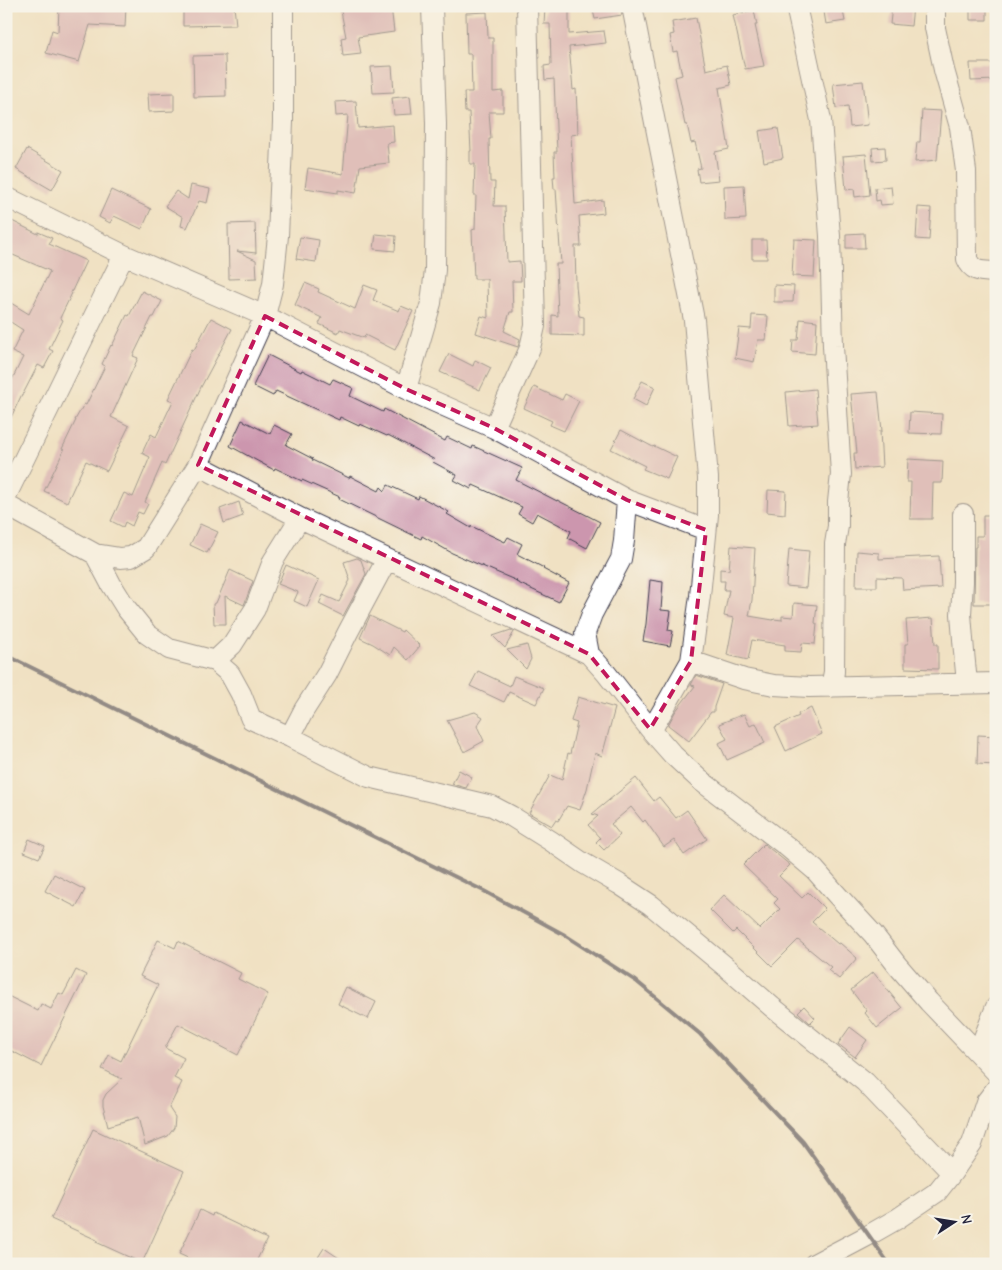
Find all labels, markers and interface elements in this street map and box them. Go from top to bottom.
north arrow [930,1198,980,1248]
text: N [957,1213,975,1226]

